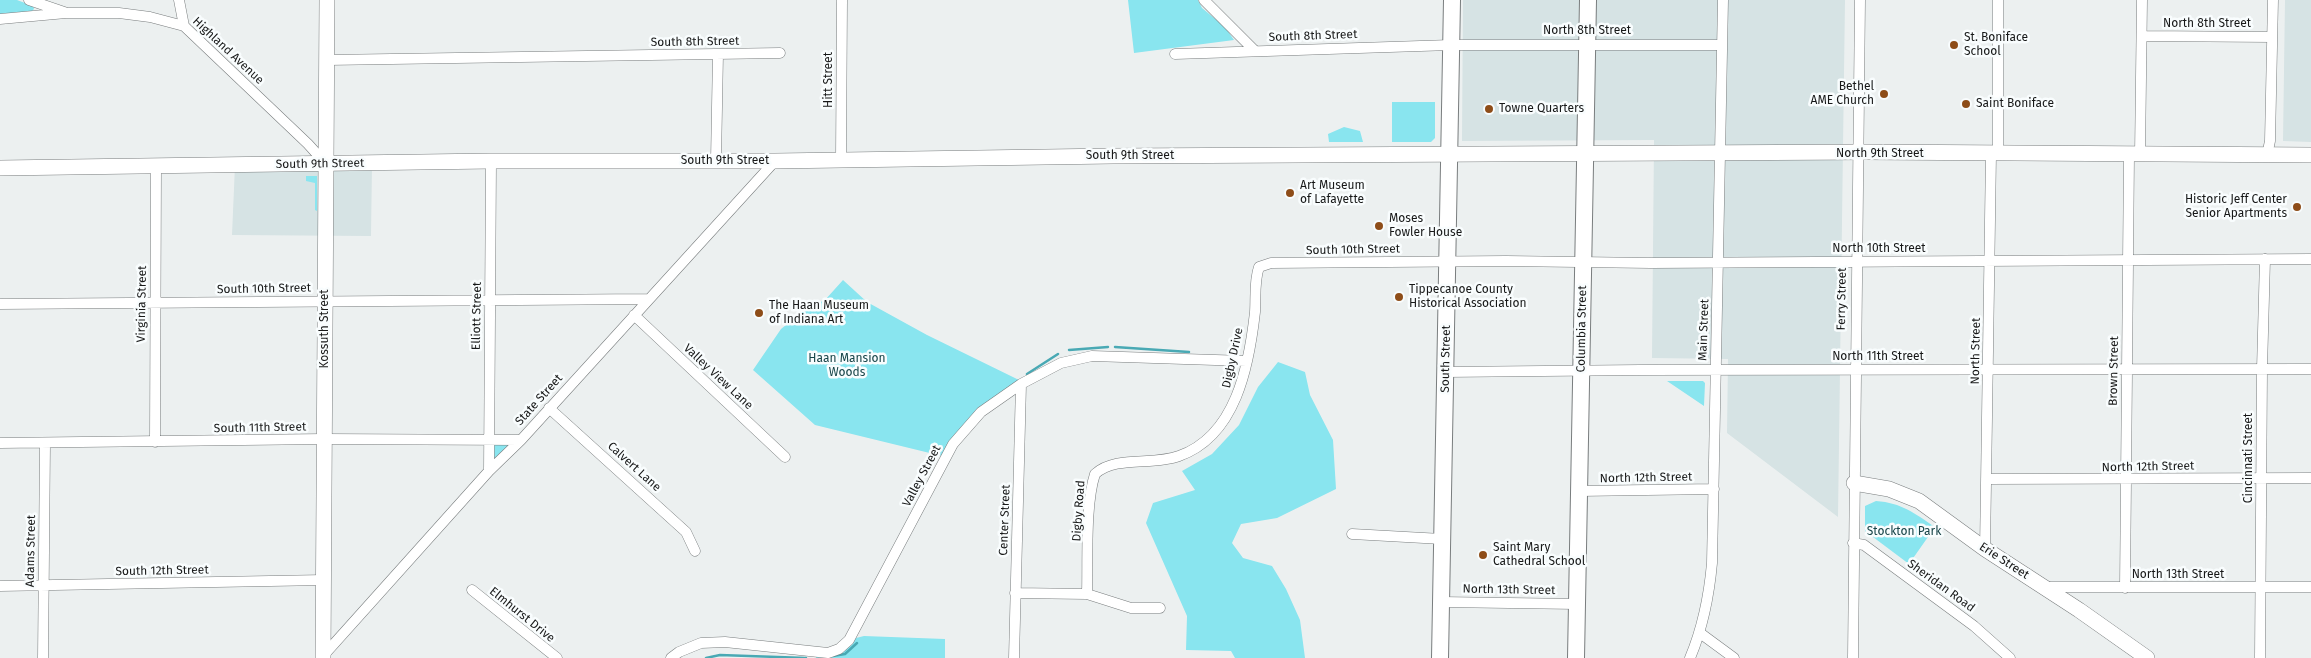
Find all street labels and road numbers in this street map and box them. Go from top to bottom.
street label: Highland Avenue [189,14,267,88]
street label: North 8th Street [2163,17,2251,31]
street label: North 8th Street [1543,24,1631,38]
street label: South 8th Street [1268,27,1358,45]
street label: South 8th Street [650,34,740,50]
street label: Hitt Street [822,52,836,108]
street label: North 9th Street [1836,147,1924,161]
street label: South 9th Street [1086,149,1174,163]
street label: South 9th Street [681,154,769,168]
street label: South 9th Street [276,156,364,172]
street label: South 10th Street [1306,242,1400,258]
street label: North 10th Street [1832,242,1926,256]
street label: Virginia Street [134,265,150,343]
street label: Ferry Street [1834,267,1850,331]
street label: South 10th Street [217,281,311,297]
street label: Elliott Street [469,282,485,350]
street label: Columbia Street [1574,285,1590,373]
street label: Kossuth Street [318,289,332,369]
street label: Main Street [1696,299,1712,361]
street label: North Street [1968,317,1984,385]
street label: South Street [1438,325,1454,393]
street label: Digby Drive [1220,326,1246,390]
street label: Brown Street [2106,336,2122,406]
street label: Valley View Lane [680,341,756,413]
street label: North 11th Street [1832,350,1924,364]
street label: State Street [512,371,566,429]
street label: Cincinnati Street [2242,413,2256,503]
street label: South 11th Street [214,420,306,436]
street label: Calvert Lane [604,439,664,495]
street label: Valley Street [900,443,944,509]
street label: North 12th Street [2102,459,2194,475]
street label: North 12th Street [1600,470,1692,486]
street label: Digby Road [1070,480,1088,542]
street label: Center Street [997,484,1013,556]
street label: Adams Street [23,515,39,587]
street label: Erie Street [1976,540,2032,582]
street label: Sheridan Road [1905,557,1977,615]
street label: South 12th Street [115,563,209,579]
street label: North 13th Street [2132,568,2224,582]
street label: North 13th Street [1463,582,1555,598]
street label: Elmhurst Drive [486,584,558,646]

